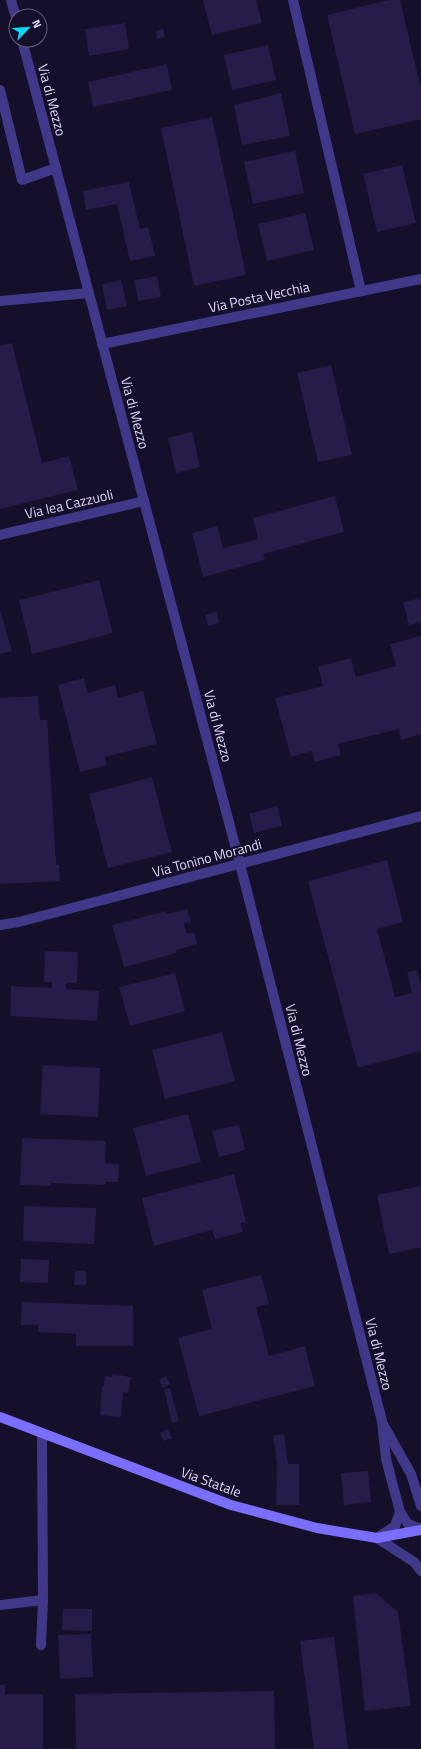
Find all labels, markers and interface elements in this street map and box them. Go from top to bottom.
north arrow [8,8,48,48]
text: N [28,17,46,31]
street label: Via di Mezzo [33,62,72,138]
street label: Via Posta Vecchia [206,276,311,317]
street label: Via di Mezzo [116,375,155,451]
street label: Via lea Cazzuoli [23,483,115,524]
street label: Via di Mezzo [199,688,238,764]
street label: Via Tonino Morandi [150,833,264,882]
street label: Via di Mezzo [280,1002,319,1078]
street label: Via di Mezzo [360,1316,399,1392]
street label: Via Statale [178,1461,244,1502]

